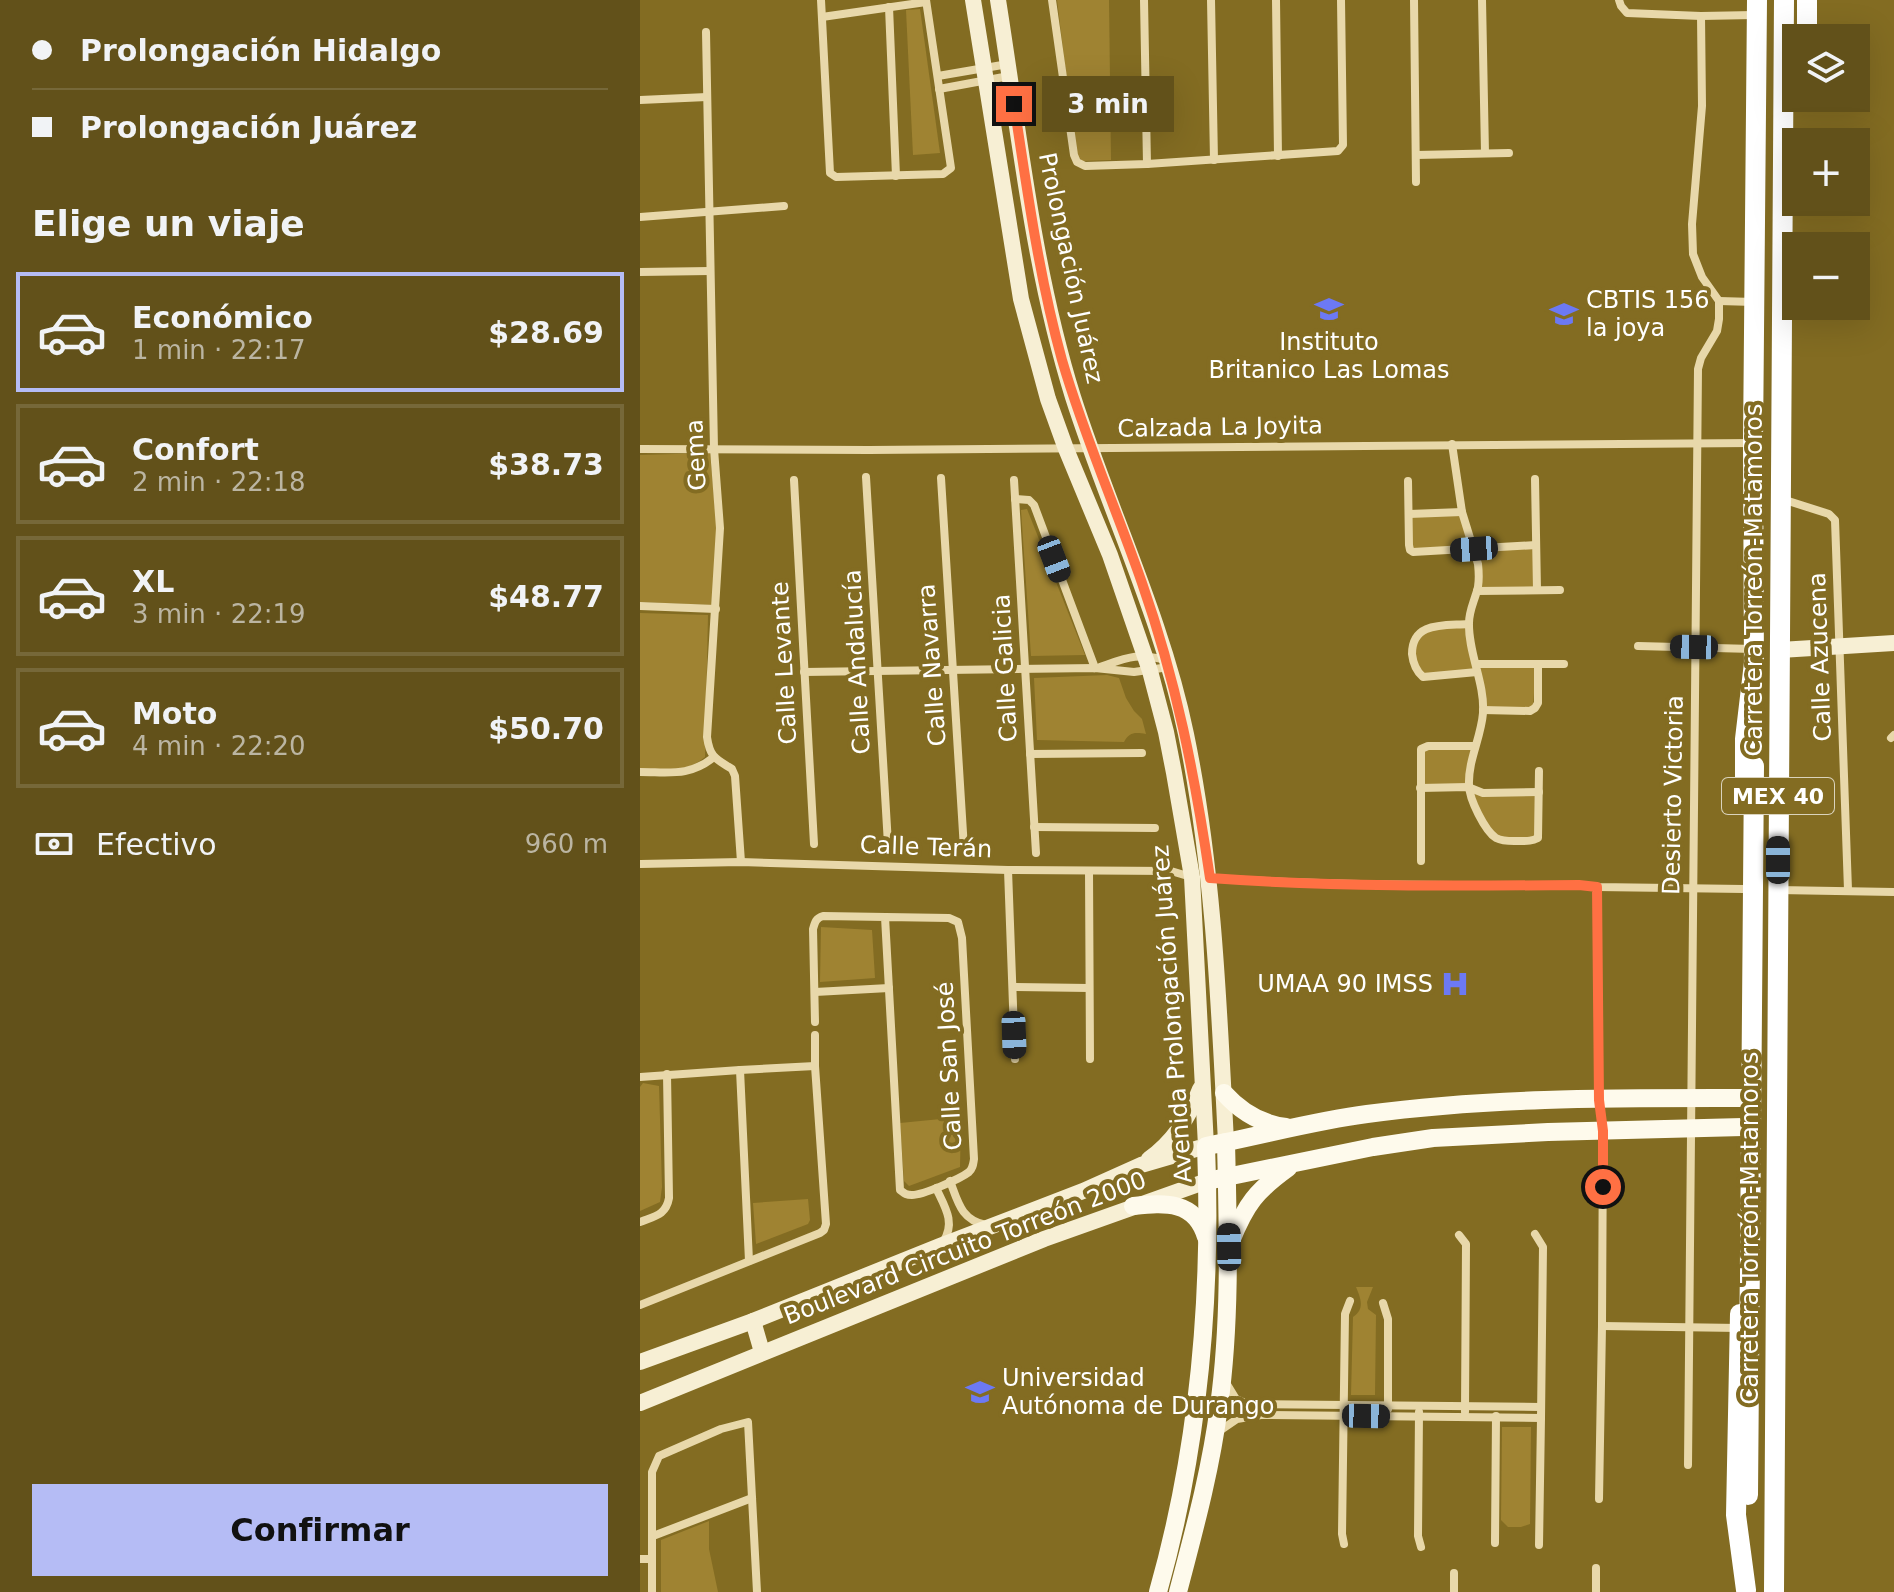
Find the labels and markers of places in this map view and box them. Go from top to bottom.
place label: CBTIS 156 la joya [1586,286,1710,342]
school or university icon: Instituto Britanico Las Lomas [1314,294,1344,324]
school or university icon: CBTIS 156 la joya [1549,299,1579,329]
place label: Instituto Britanico Las Lomas [1209,328,1449,384]
hospital icon: UMAA 90 IMSS [1440,969,1470,999]
place label: UMAA 90 IMSS [1257,970,1433,998]
place label: Universidad Autónoma de Durango [1002,1364,1274,1420]
school or university icon: Universidad Autónoma de Durango [965,1377,995,1407]

